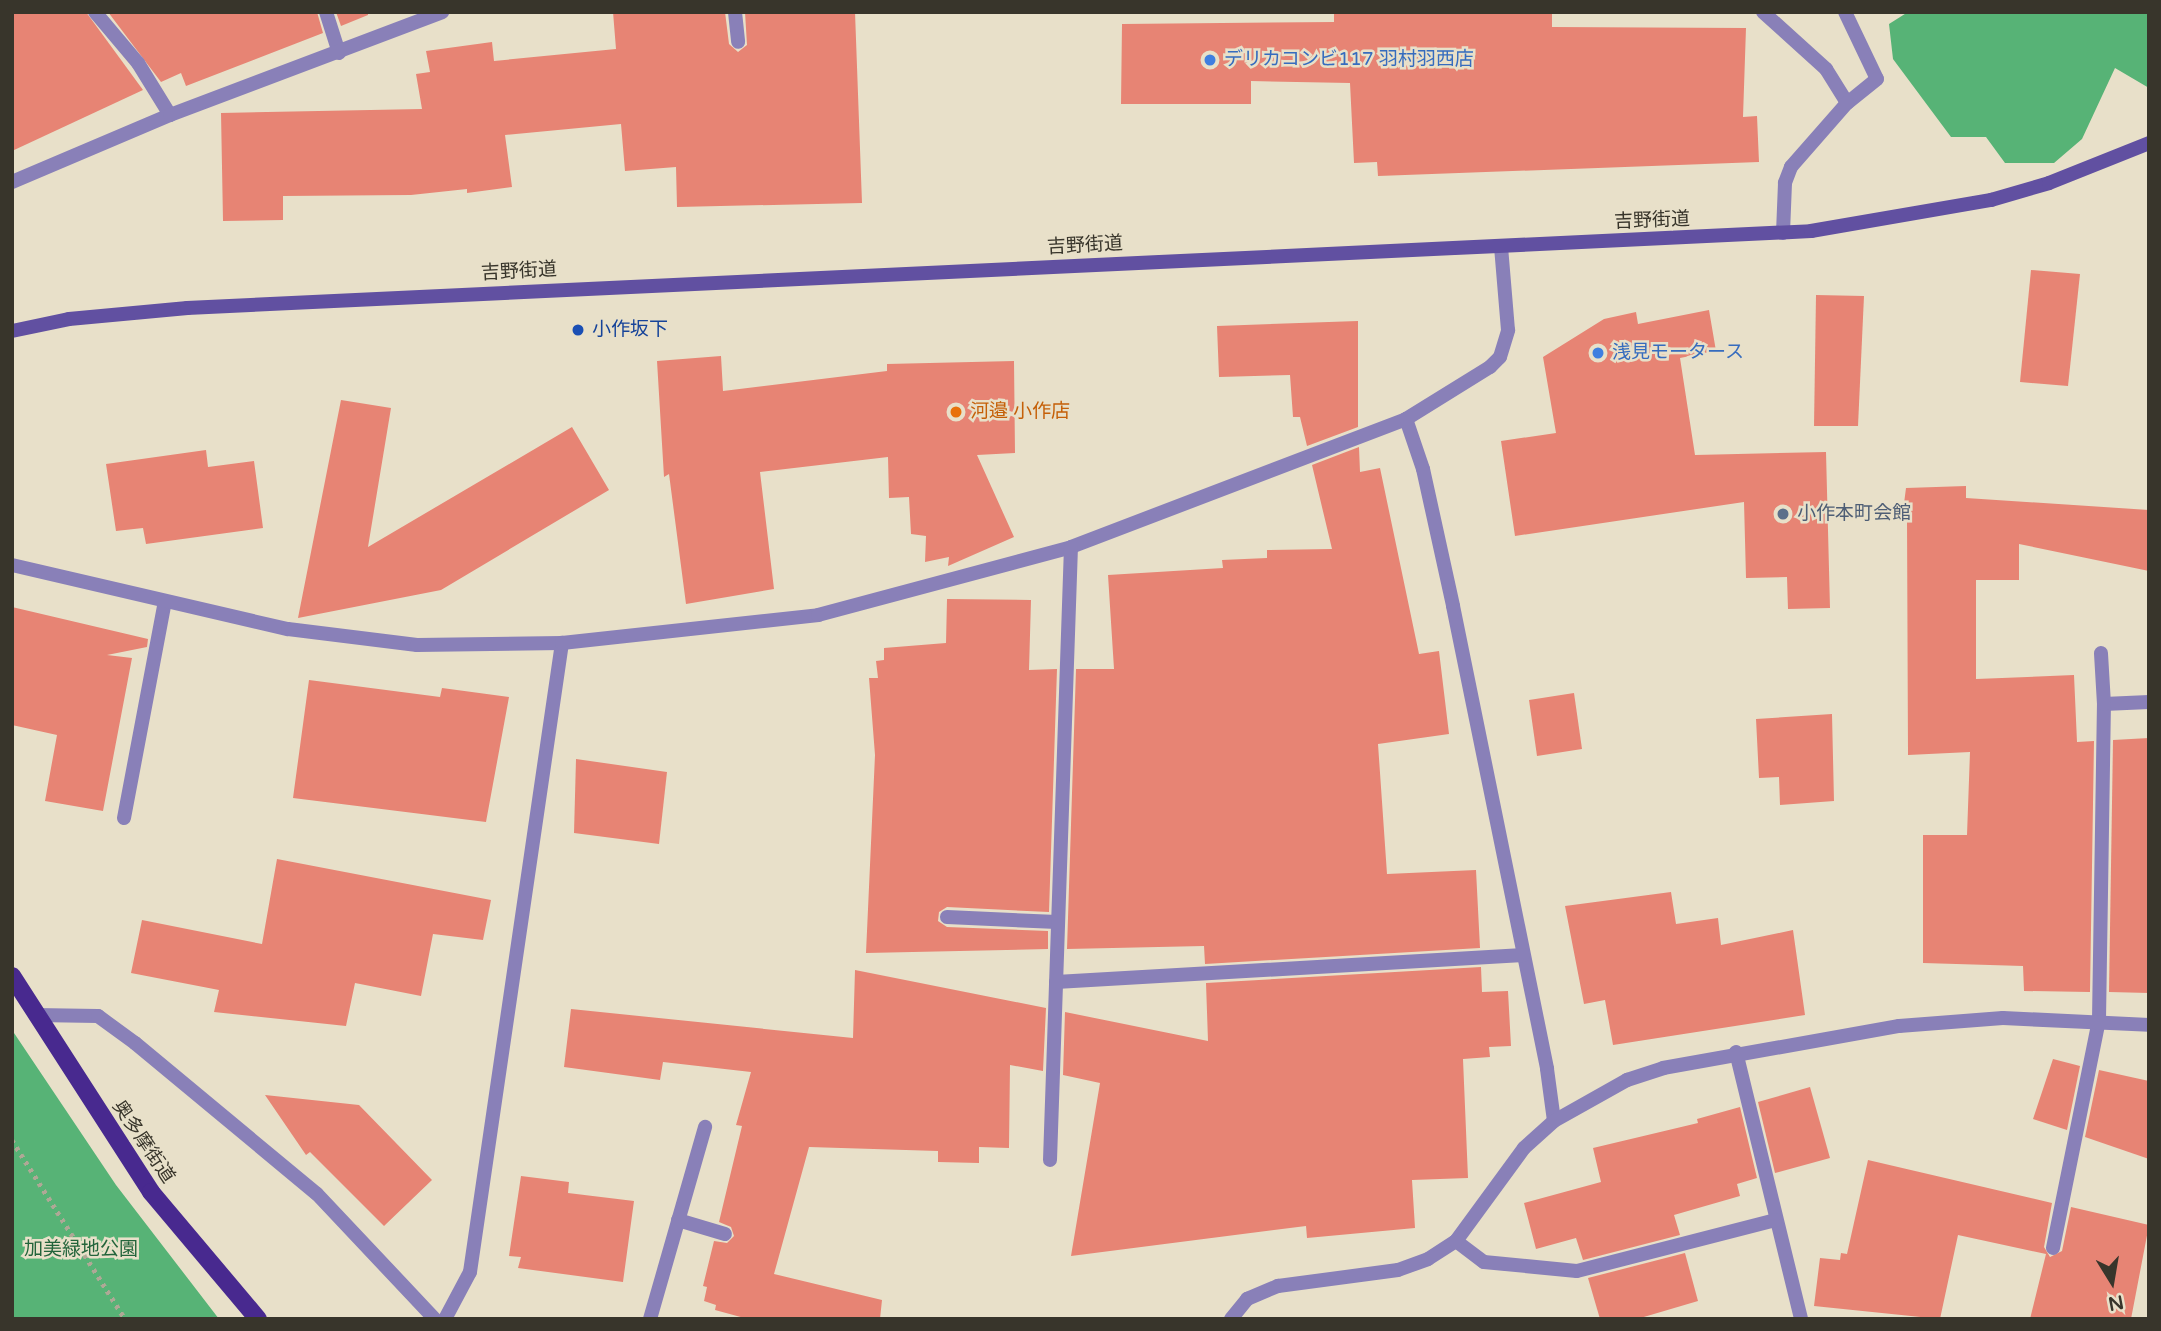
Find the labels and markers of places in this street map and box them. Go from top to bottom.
place label: デリカコンビ117 羽村羽西店 [1224,49,1474,71]
marker: デリカコンビ117 羽村羽西店 [1202,52,1218,68]
place label: 小作坂下 [592,319,668,341]
marker: 小作坂下 [570,322,586,338]
place label: 浅見モータース [1612,342,1745,364]
marker: 浅見モータース [1590,345,1606,361]
place label: 河邉 小作店 [970,401,1070,423]
marker: 河邉 小作店 [948,404,964,420]
place label: 小作本町会館 [1797,503,1911,525]
marker: 小作本町会館 [1775,506,1791,522]

